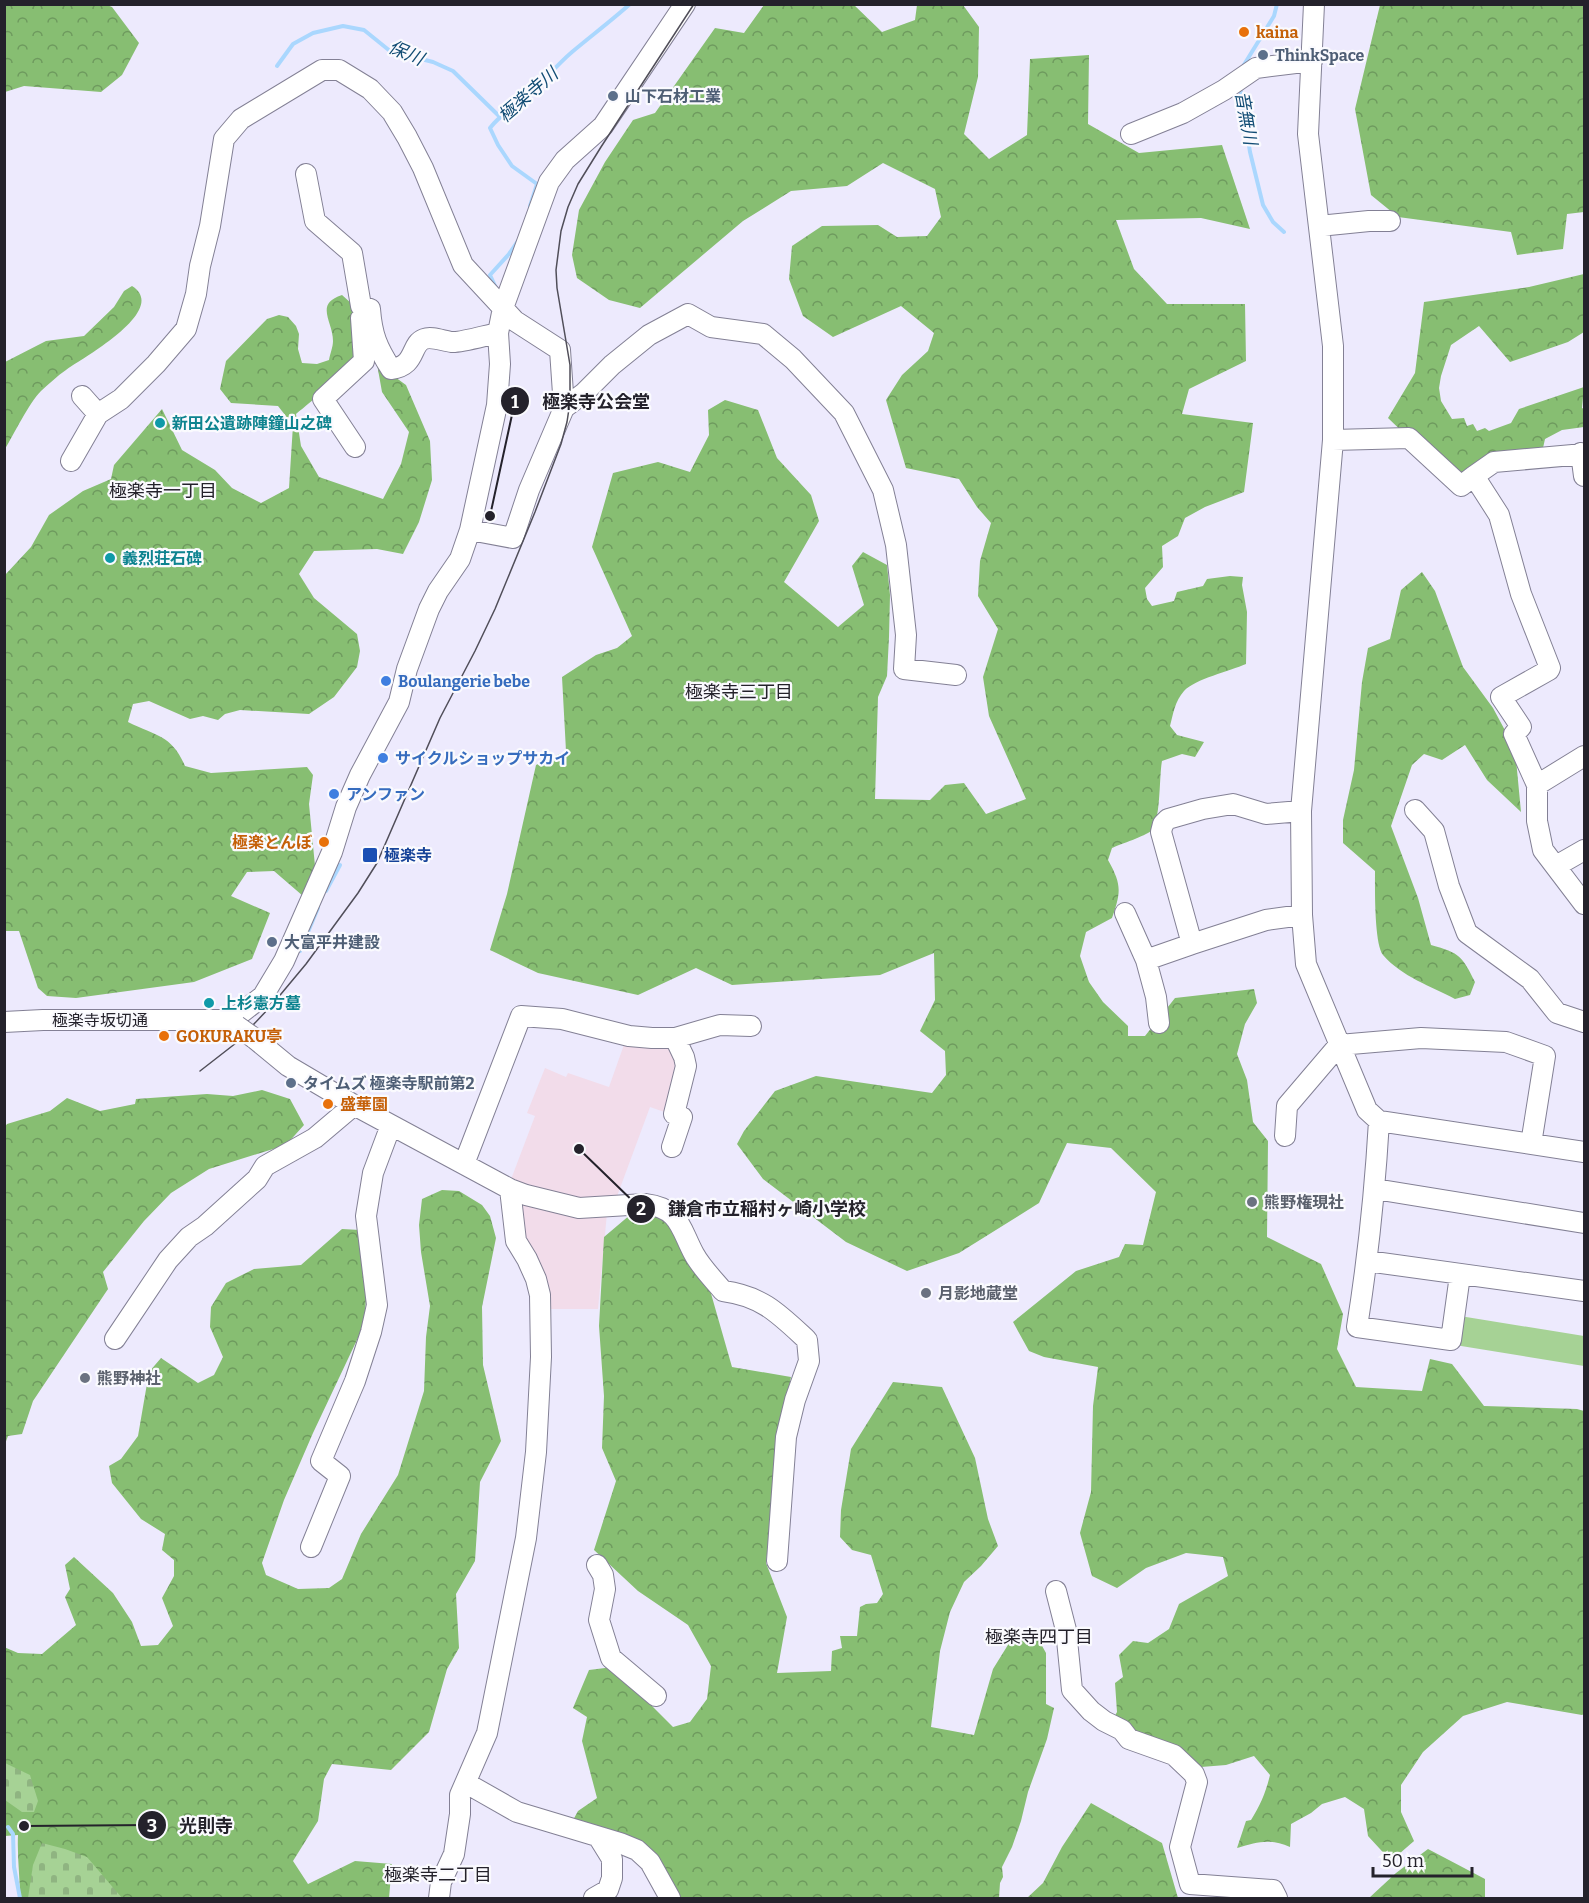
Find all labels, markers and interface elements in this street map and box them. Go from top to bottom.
place label: kaina [1256,23,1299,42]
marker: kaina [1237,25,1251,39]
water label: 保川 [385,36,429,71]
place label: ThinkSpace [1275,46,1365,65]
marker: ThinkSpace [1256,48,1270,62]
water label: 極楽寺川 [494,62,564,127]
place label: 山下石材工業 [625,87,721,106]
marker: 山下石材工業 [606,89,620,103]
water label: 音無川 [1230,90,1262,148]
callout: 極楽寺公会堂 [500,383,662,419]
text: 1 [511,391,519,413]
text: 極楽寺公会堂 [542,391,650,413]
place label: 新田公遺跡陣鐘山之碑 [172,414,332,433]
marker: 新田公遺跡陣鐘山之碑 [153,416,167,430]
district label: 極楽寺一丁目 [109,480,217,502]
place label: 義烈荘石碑 [122,549,202,568]
marker: 義烈荘石碑 [103,551,117,565]
place label: Boulangerie bebe [398,672,530,691]
marker: Boulangerie bebe [379,674,393,688]
district label: 極楽寺三丁目 [685,681,793,703]
place label: サイクルショップサカイ [395,749,570,768]
marker: サイクルショップサカイ [376,751,390,765]
place label: アンファン [346,785,425,804]
marker: アンファン [327,787,341,801]
place label: 極楽とんぼ [232,833,312,852]
marker: 極楽とんぼ [317,835,331,849]
marker: 極楽寺 [361,846,379,864]
place label: 極楽寺 [384,846,432,865]
place label: 大富平井建設 [284,933,380,952]
marker: 大富平井建設 [265,935,279,949]
place label: 上杉憲方墓 [221,994,301,1013]
marker: 上杉憲方墓 [202,996,216,1010]
street label: 極楽寺坂切通 [52,1011,148,1030]
place label: GOKURAKU亭 [176,1027,282,1046]
marker: GOKURAKU亭 [157,1029,171,1043]
place label: タイムズ 極楽寺駅前第2 [303,1074,475,1093]
marker: タイムズ 極楽寺駅前第2 [284,1076,298,1090]
place label: 盛華園 [340,1095,388,1114]
marker: 盛華園 [321,1097,335,1111]
callout: 鎌倉市立稲村ヶ崎小学校 [626,1191,878,1227]
place label: 熊野権現社 [1264,1193,1344,1212]
marker: 熊野権現社 [1245,1195,1259,1209]
text: 2 [636,1198,646,1220]
text: 鎌倉市立稲村ヶ崎小学校 [668,1198,866,1220]
place label: 月影地蔵堂 [938,1284,1018,1303]
marker: 月影地蔵堂 [919,1286,933,1300]
place label: 熊野神社 [97,1369,161,1388]
marker: 熊野神社 [78,1371,92,1385]
district label: 極楽寺四丁目 [985,1626,1093,1648]
callout: 光則寺 [137,1807,245,1843]
text: 3 [147,1815,157,1837]
text: 光則寺 [179,1815,233,1837]
scale bar [1373,1840,1472,1878]
text: 50 m [1382,1850,1424,1872]
district label: 極楽寺二丁目 [384,1864,492,1886]

